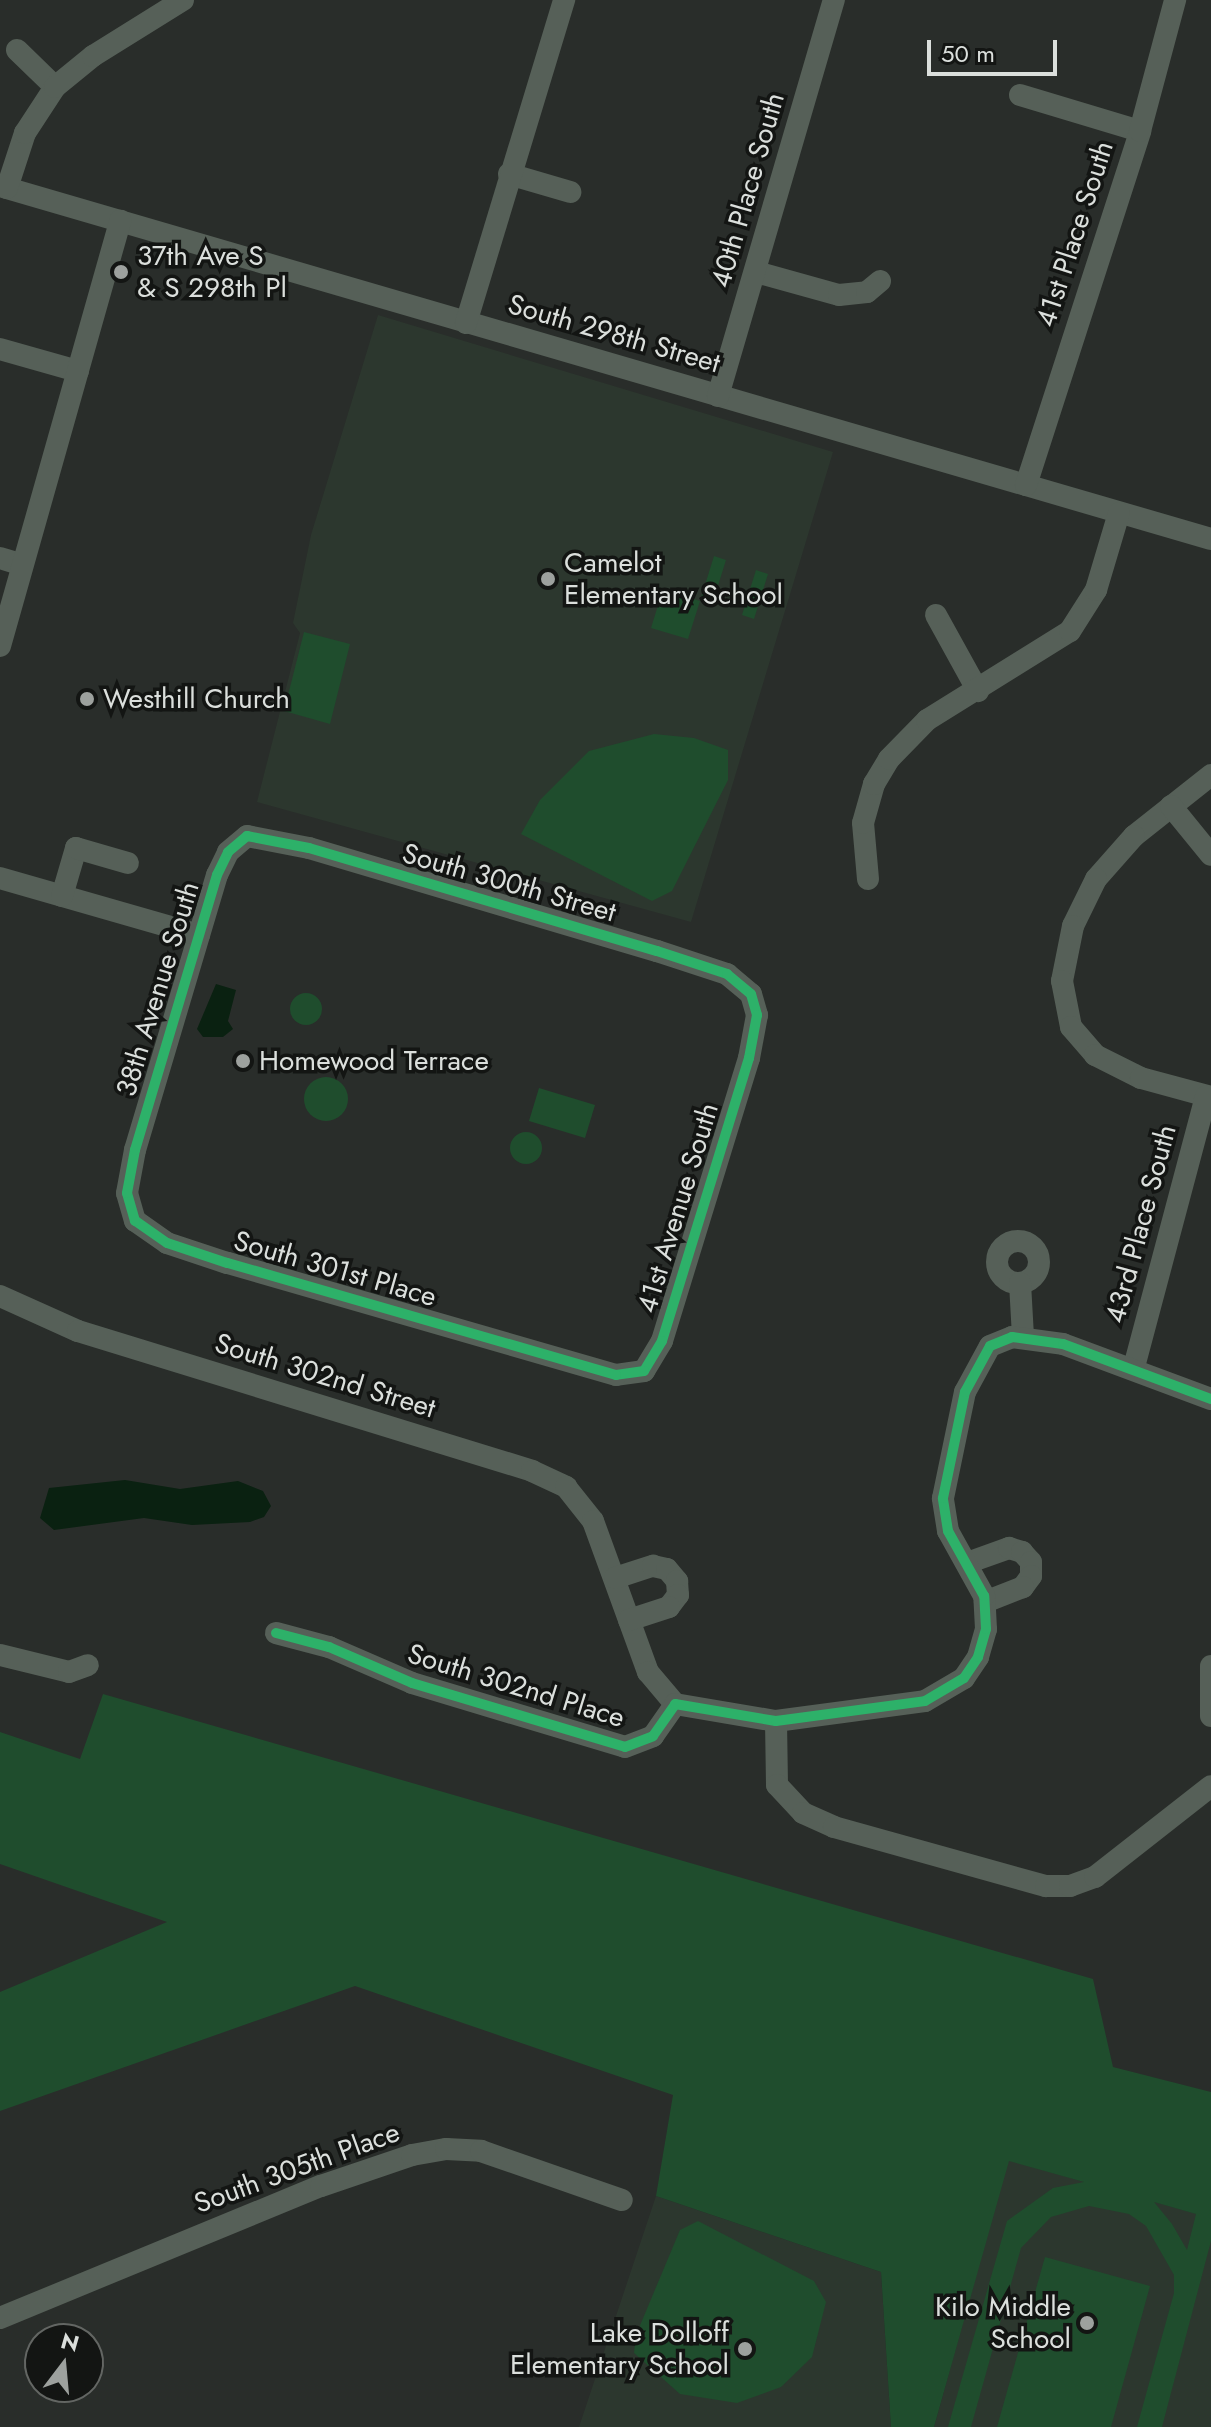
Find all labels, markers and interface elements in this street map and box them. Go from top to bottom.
scale bar [931,24,1061,74]
text: 50 m [941,36,995,71]
street label: 40th Place South [704,89,792,291]
street label: 41st Place South [1029,137,1121,331]
place label: 37th Ave S & S 298th Pl [137,239,287,305]
marker: 37th Ave S & S 298th Pl [112,263,130,281]
street label: South 298th Street [504,288,724,380]
place label: Camelot Elementary School [564,546,783,612]
marker: Camelot Elementary School [539,570,557,588]
place label: Westhill Church [103,682,290,716]
marker: Westhill Church [78,690,96,708]
street label: South 300th Street [398,836,620,930]
street label: 38th Avenue South [109,878,207,1100]
place label: Homewood Terrace [259,1044,489,1078]
marker: Homewood Terrace [234,1052,252,1070]
street label: 41st Avenue South [630,1099,726,1317]
street label: 43rd Place South [1098,1121,1184,1327]
street label: South 301st Place [230,1224,440,1314]
street label: South 302nd Street [211,1326,439,1426]
street label: South 302nd Place [403,1637,629,1735]
street label: South 305th Place [190,2115,404,2221]
place label: Kilo Middle School [935,2290,1071,2356]
marker: Kilo Middle School [1078,2314,1096,2332]
place label: Lake Dolloff Elementary School [510,2316,729,2382]
north arrow [24,2323,104,2403]
text: N [57,2324,83,2360]
marker: Lake Dolloff Elementary School [736,2340,754,2358]

